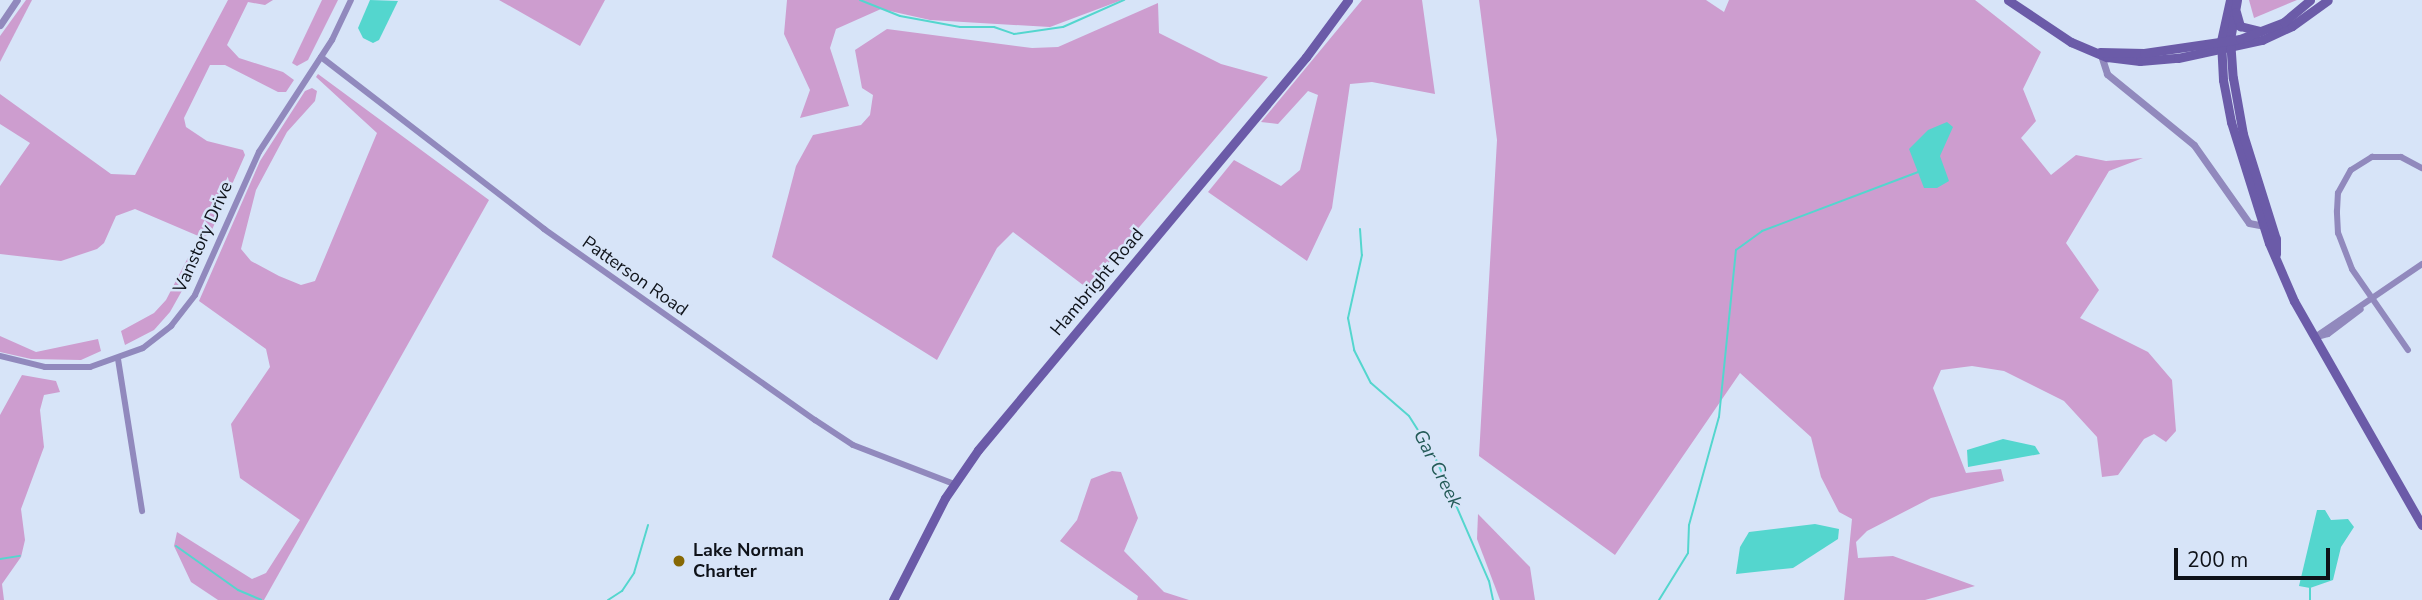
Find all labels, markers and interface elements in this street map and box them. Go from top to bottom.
street label: Vanstory Drive [169,178,237,296]
street label: Hambright Road [1046,224,1148,340]
street label: Patterson Road [578,232,692,320]
water label: Gar Creek [1408,426,1466,512]
scale bar [2177,534,2333,578]
place label: Lake Norman Charter [693,540,804,582]
text: 200 m [2187,546,2248,574]
marker: Lake Norman Charter [671,553,687,569]

